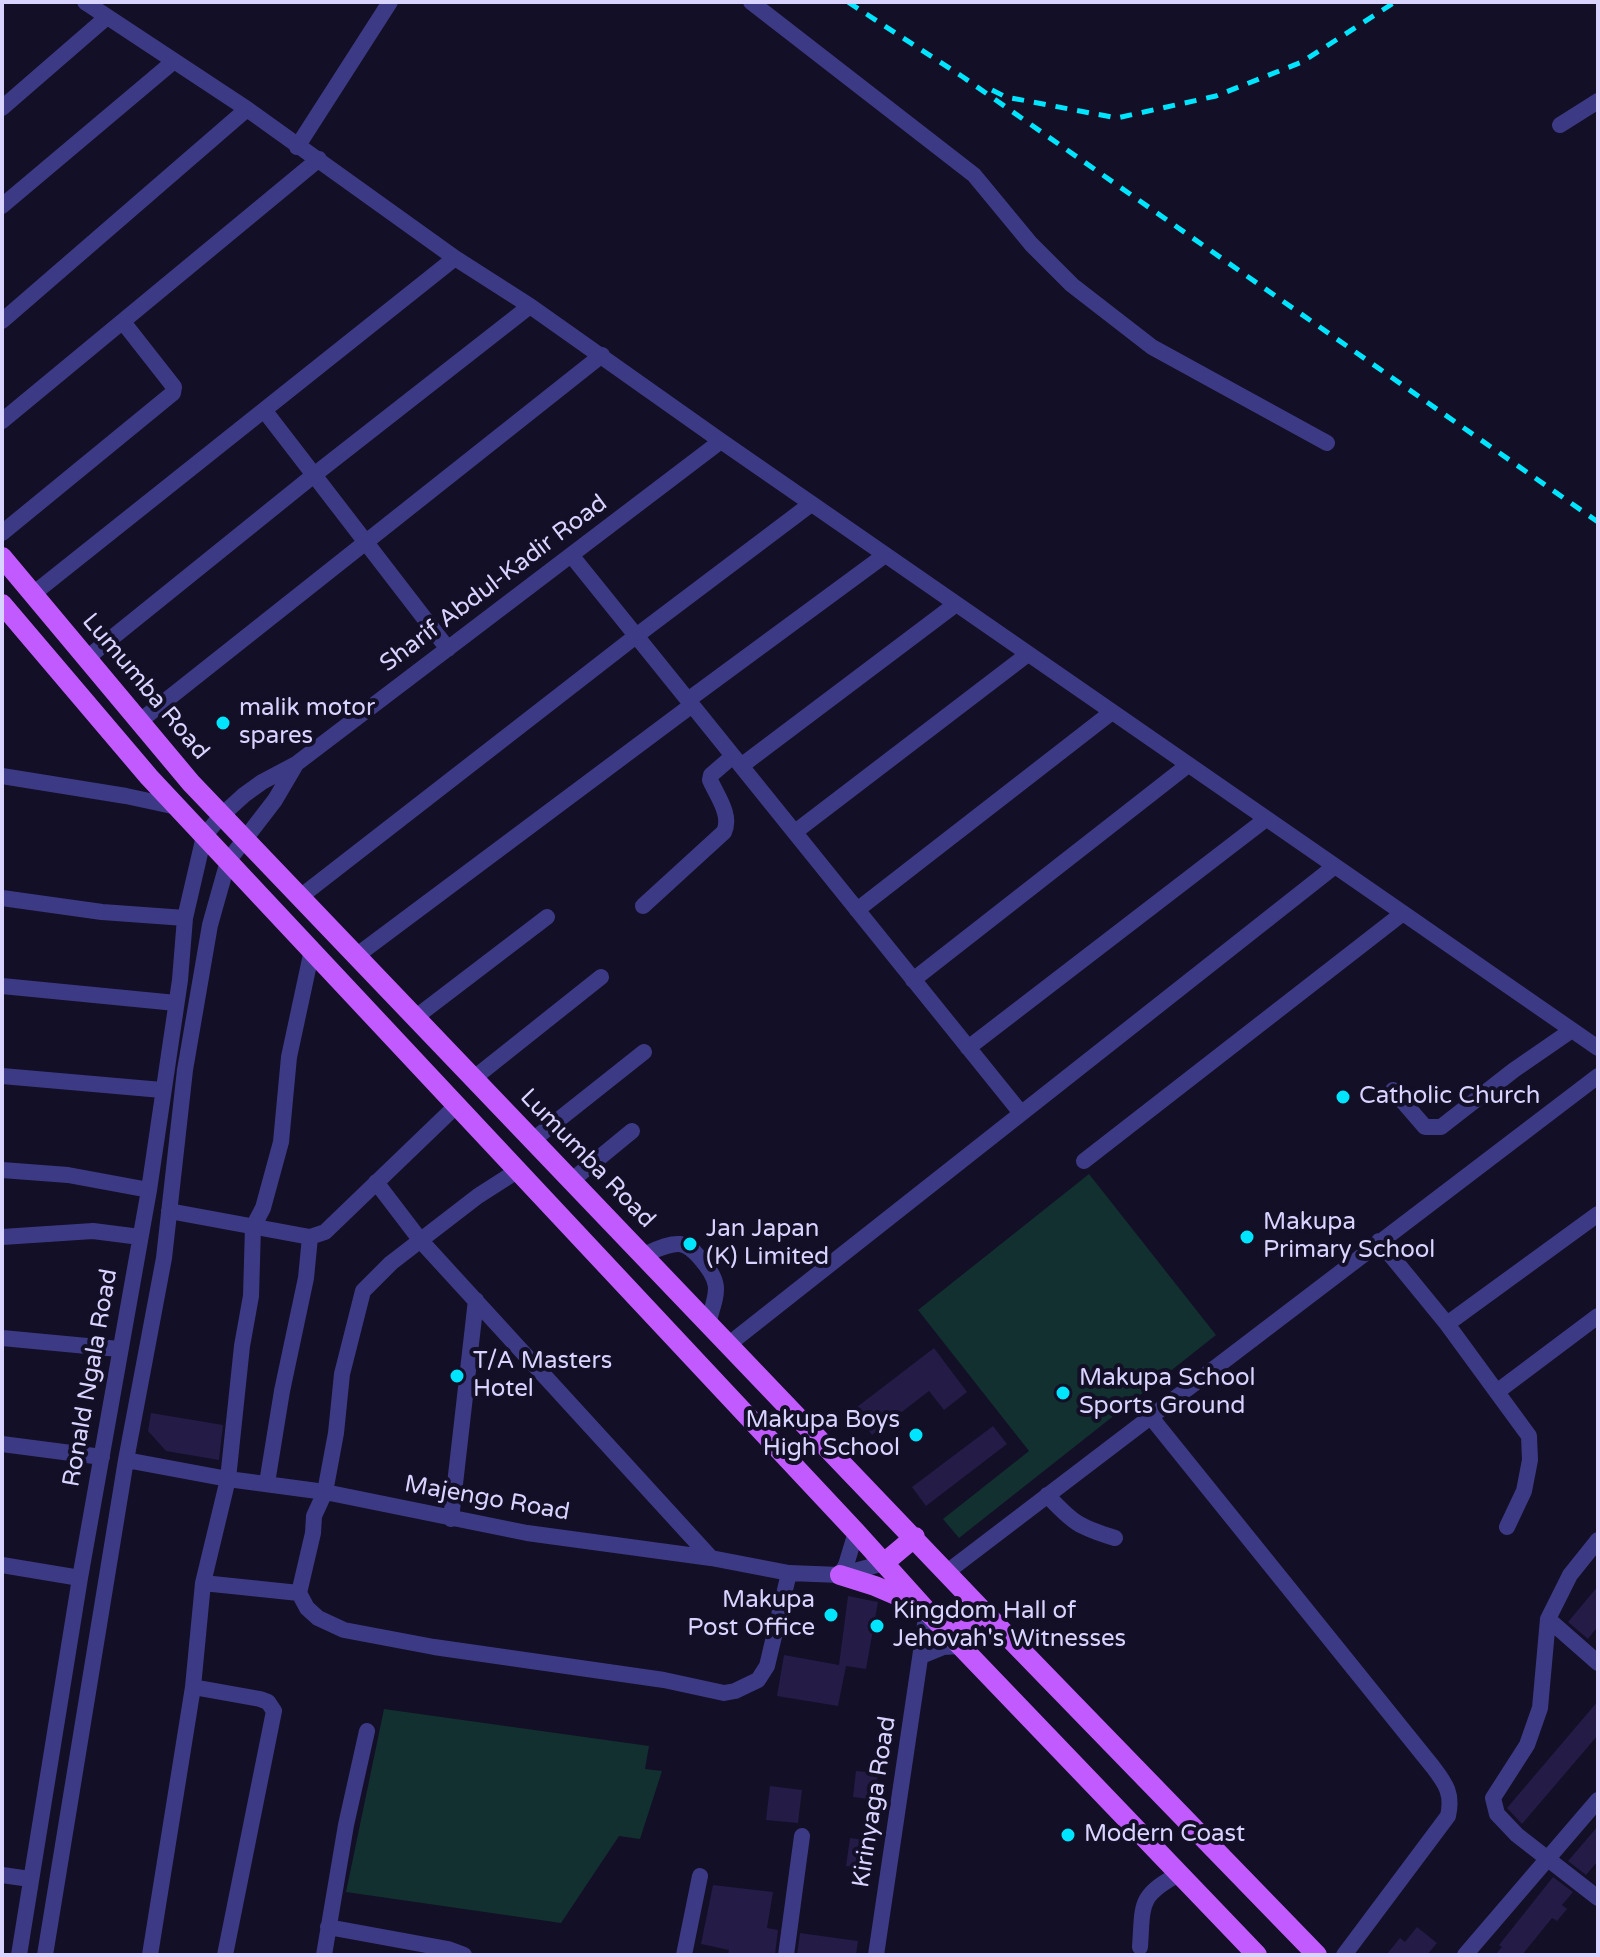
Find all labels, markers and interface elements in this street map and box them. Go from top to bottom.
street label: Sharif Abdul-Kadir Road [375,489,613,679]
street label: Lumumba Road [75,608,215,766]
place label: malik motor spares [239,695,375,751]
marker: malik motor spares [214,714,232,732]
street label: Lumumba Road [513,1083,661,1235]
place label: Catholic Church [1359,1083,1540,1111]
marker: Catholic Church [1334,1088,1352,1106]
place label: Makupa Primary School [1263,1209,1435,1265]
place label: Jan Japan (K) Limited [706,1216,829,1272]
marker: Makupa Primary School [1238,1228,1256,1246]
marker: Jan Japan (K) Limited [681,1235,699,1253]
street label: Ronald Ngala Road [58,1267,124,1489]
place label: T/A Masters Hotel [473,1348,612,1404]
place label: Makupa School Sports Ground [1079,1365,1256,1421]
marker: T/A Masters Hotel [448,1367,466,1385]
marker: Makupa School Sports Ground [1054,1384,1072,1402]
place label: Makupa Boys High School [745,1407,900,1463]
marker: Makupa Boys High School [907,1426,925,1444]
street label: Majengo Road [402,1470,572,1528]
place label: Makupa Post Office [687,1587,815,1643]
place label: Kingdom Hall of Jehovah's Witnesses [893,1598,1126,1654]
marker: Makupa Post Office [822,1606,840,1624]
marker: Kingdom Hall of Jehovah's Witnesses [868,1617,886,1635]
street label: Kirinyaga Road [847,1714,903,1890]
place label: Modern Coast [1084,1821,1245,1849]
marker: Modern Coast [1059,1826,1077,1844]

